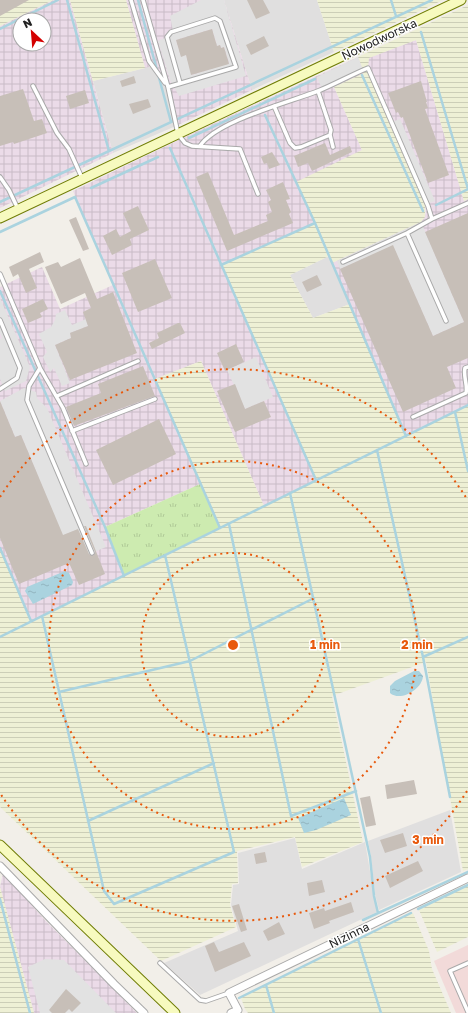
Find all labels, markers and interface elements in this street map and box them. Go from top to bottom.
north arrow [12,12,52,52]
text: N [21,15,34,30]
street label: Nowodworska [339,15,419,63]
text: 1 min [310,637,340,652]
text: 2 min [401,637,433,652]
centre of rings [226,638,240,652]
text: 3 min [412,832,444,847]
street label: Nizinna [326,919,372,951]

